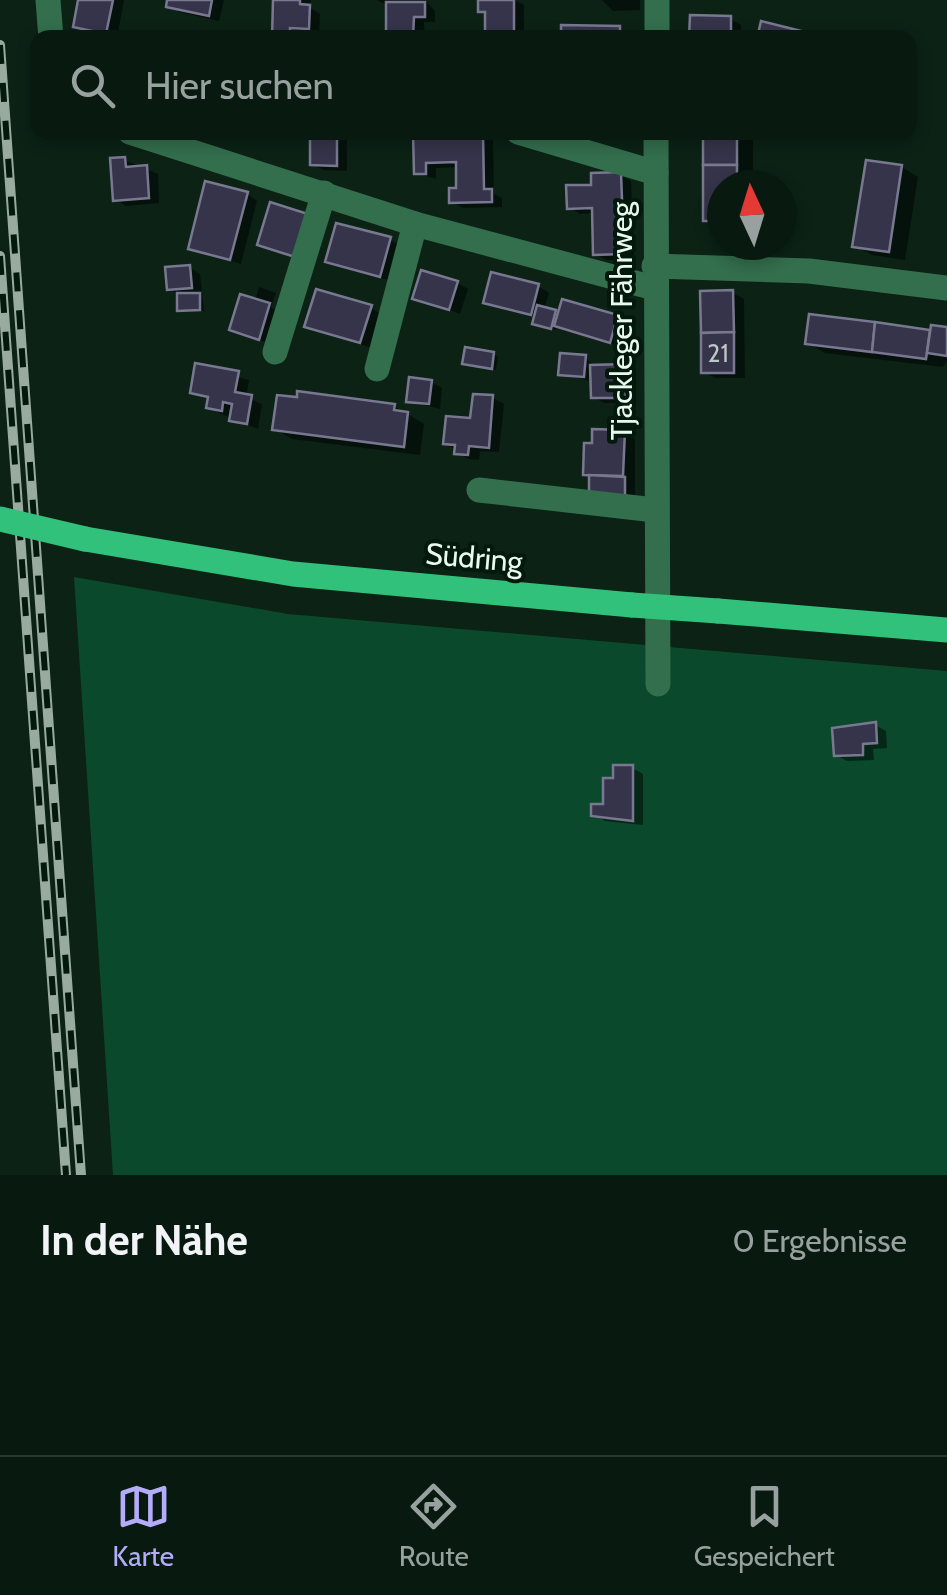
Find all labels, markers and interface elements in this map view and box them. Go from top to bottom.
search box [30,30,917,140]
icon: search [65,58,120,113]
text: Hier suchen [145,62,334,109]
north arrow [707,170,797,260]
street label: Tjackleger Fährweg [603,201,640,440]
house number: 21 [707,338,729,368]
street label: Südring [424,535,525,580]
text: In der Nähe [40,1214,248,1266]
text: 0 Ergebnisse [732,1221,907,1260]
tab: Karte [112,1479,174,1573]
tab: Route [399,1479,469,1573]
tab: Gespeichert [694,1479,835,1573]

